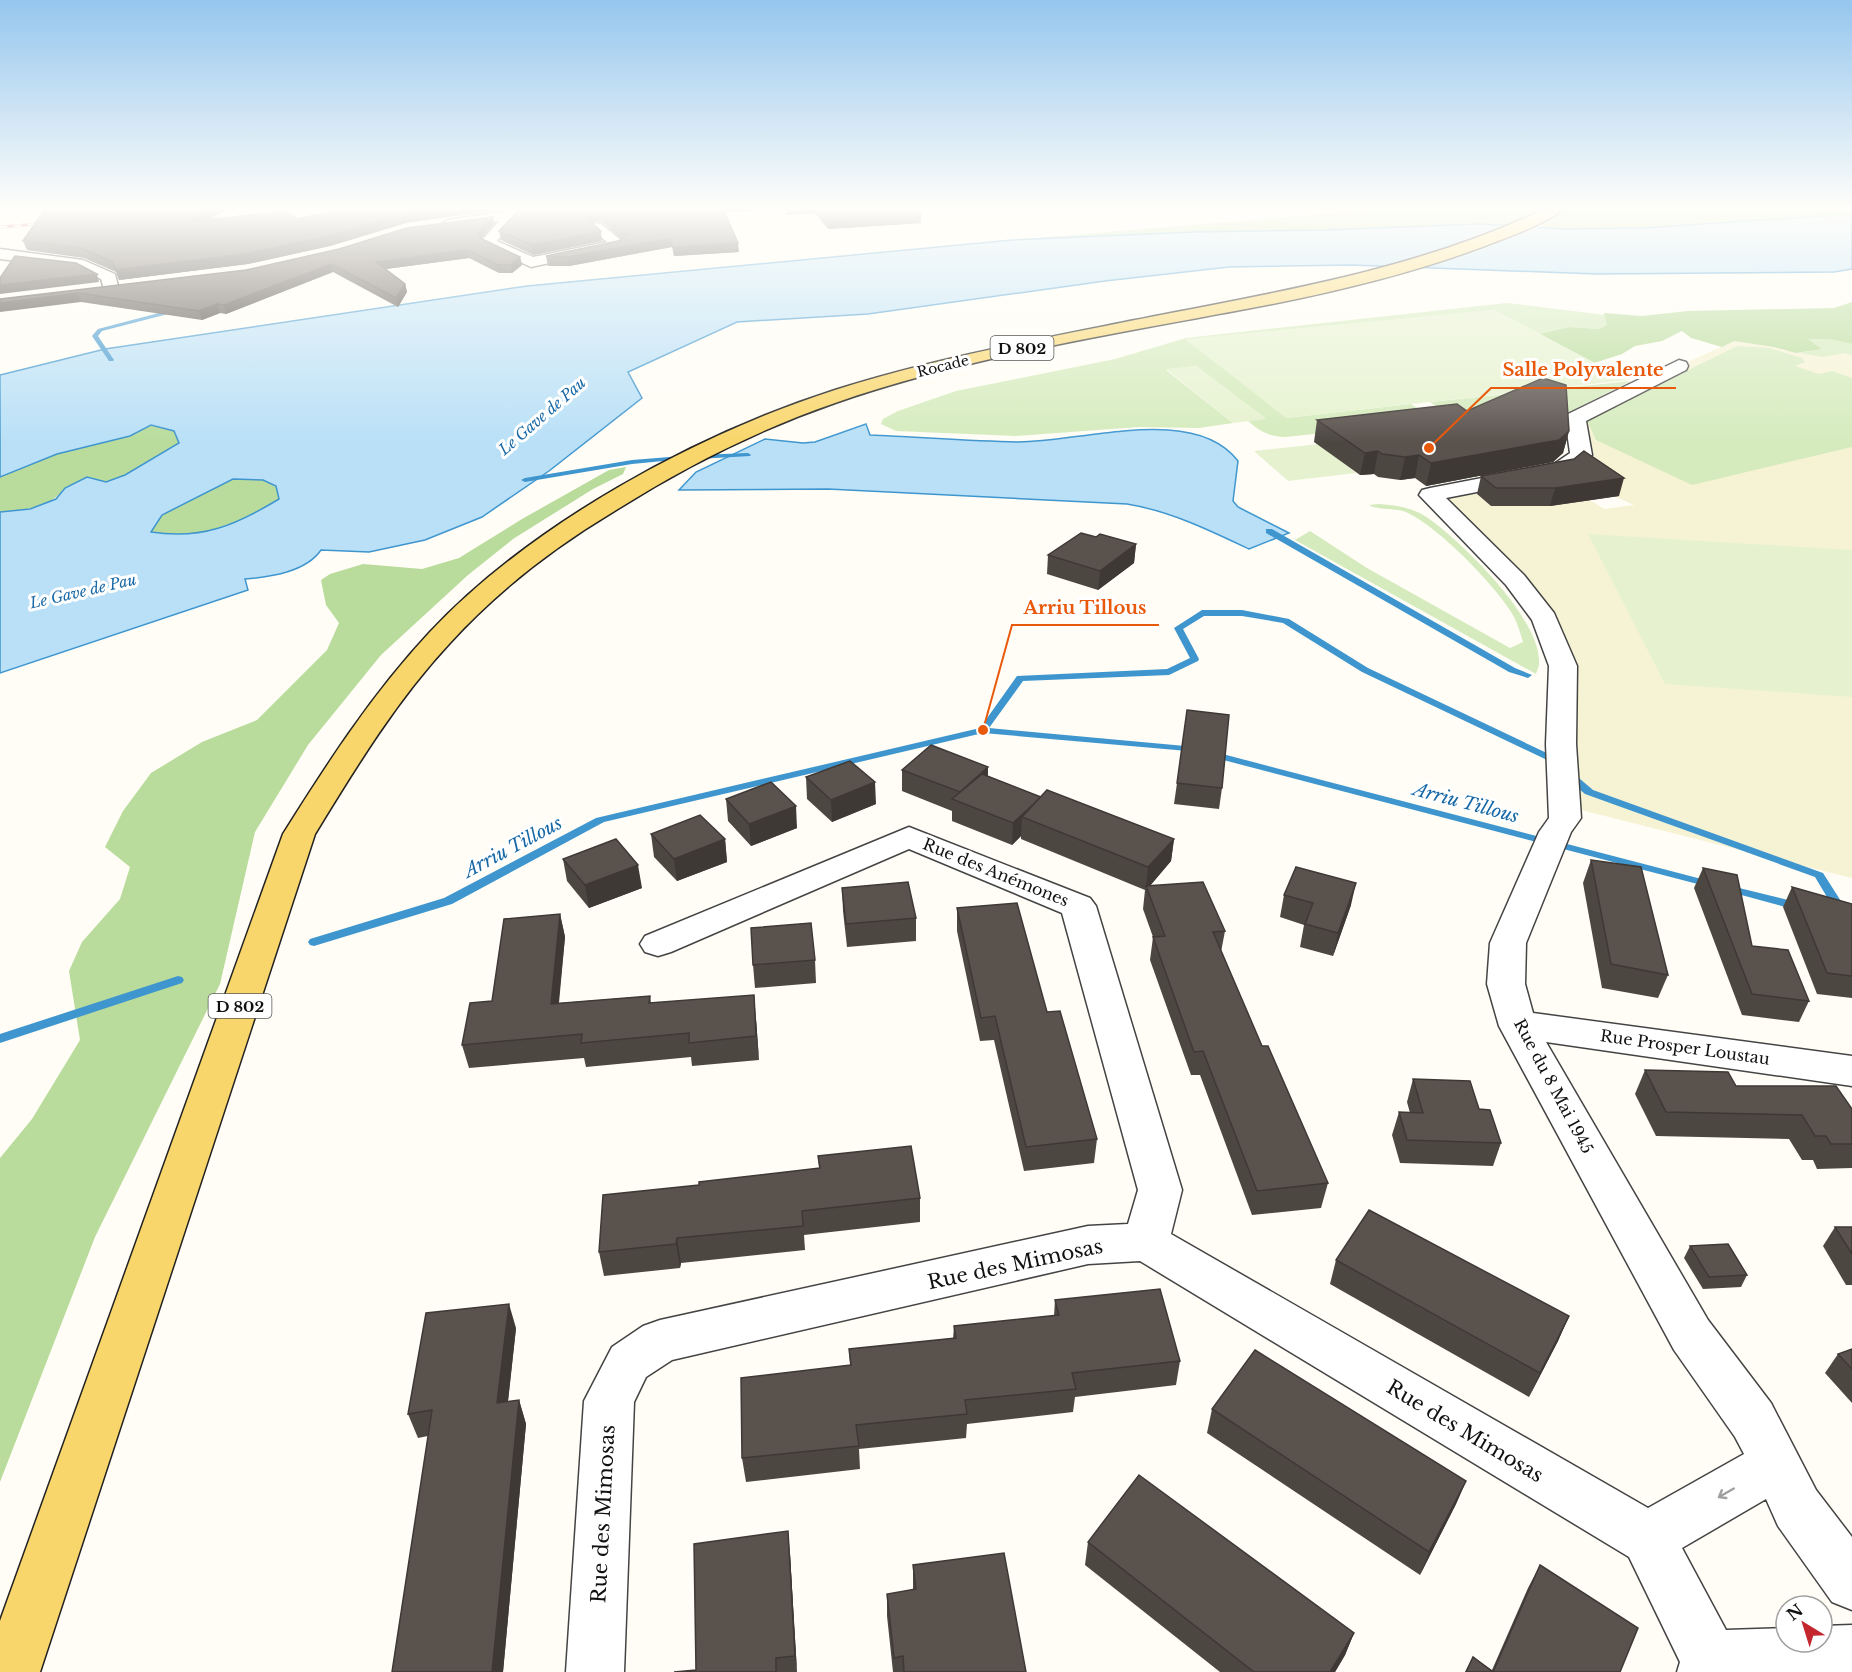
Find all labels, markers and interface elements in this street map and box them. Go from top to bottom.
road number: D 802 [990,336,1054,360]
street label: Rocade [915,351,971,381]
callout: Salle Polyvalente [1491,352,1676,388]
text: Salle Polyvalente [1502,359,1664,381]
water label: Le Gave de Pau [494,373,589,459]
water label: Le Gave de Pau [27,569,138,613]
callout: Arriu Tillous [1012,589,1159,625]
text: Arriu Tillous [1022,597,1147,619]
water label: Arriu Tillous [1409,778,1521,828]
water label: Arriu Tillous [458,812,566,883]
street label: Rue des Anémones [920,834,1072,910]
road number: D 802 [208,994,272,1018]
street label: Rue du 8 Mai 1945 [1510,1015,1598,1157]
street label: Rue Prosper Loustau [1599,1025,1771,1069]
street label: Rue des Mimosas [925,1234,1105,1294]
street label: Rue des Mimosas [1382,1375,1548,1487]
street label: Rue des Mimosas [586,1424,620,1604]
one-way arrow [1718,1488,1736,1499]
north arrow [1774,1594,1834,1654]
text: N [1783,1600,1807,1625]

